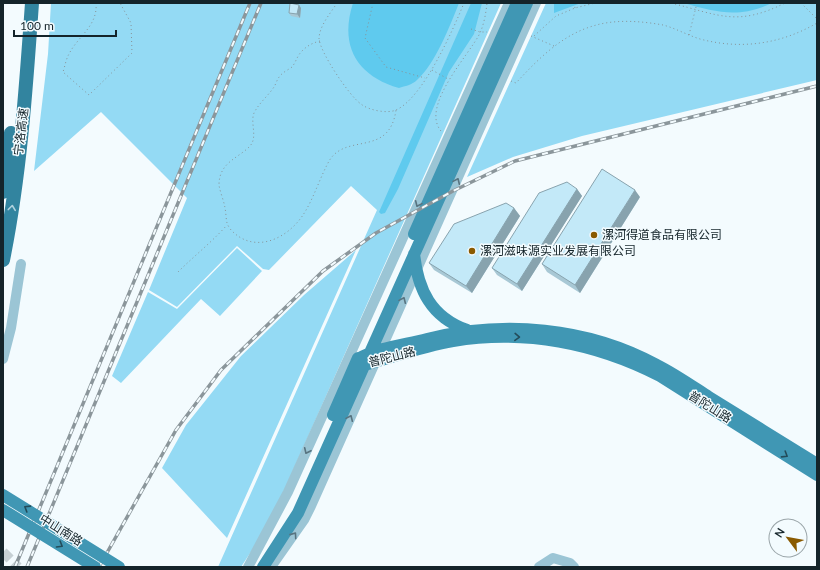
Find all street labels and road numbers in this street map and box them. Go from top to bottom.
street label: 宁洛高速 [10,107,31,157]
street label: 普陀山路 [367,343,417,370]
street label: 普陀山路 [686,387,735,426]
street label: 中山南路 [37,510,86,549]

